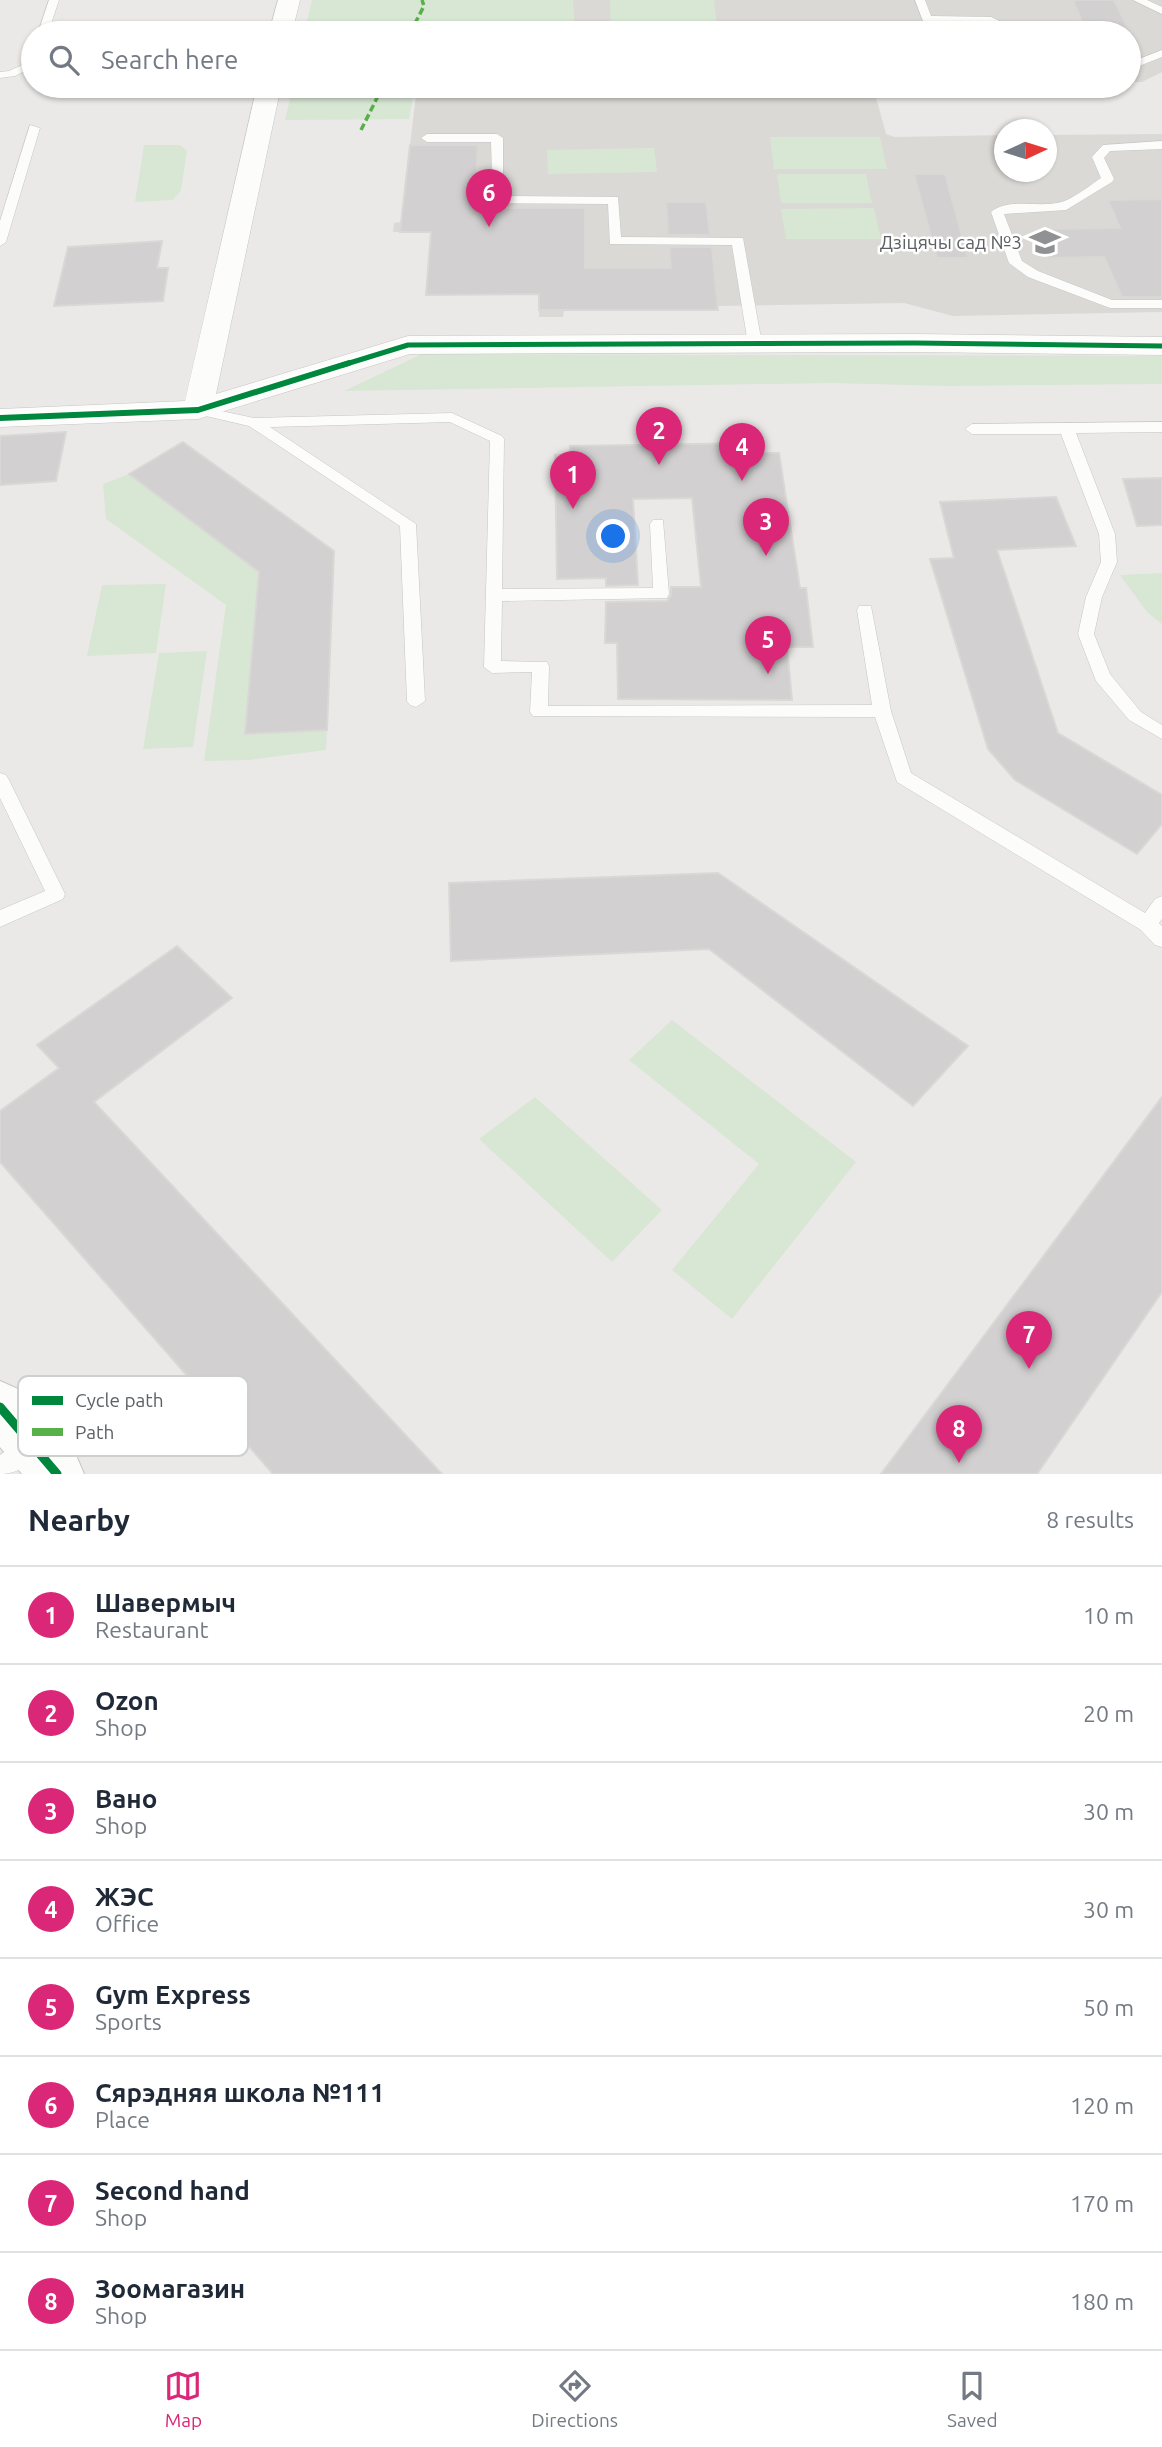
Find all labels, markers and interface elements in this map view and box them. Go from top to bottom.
search box [21,21,1141,98]
icon: search [45,41,83,79]
text: Search here [101,45,238,74]
north arrow [994,119,1057,182]
pin: 6 [466,169,512,227]
school or university icon: Дзіцячы сад №3 [1028,225,1062,259]
place label: Дзіцячы сад №3 [880,231,1022,253]
pin: 2 [636,407,682,465]
pin: 4 [719,423,765,481]
pin: 1 [550,451,596,509]
pin: 3 [743,498,789,556]
your location [596,519,630,553]
pin: 5 [745,616,791,674]
pin: 7 [1006,1311,1052,1369]
legend [18,1376,248,1456]
text: Cycle path [75,1389,164,1411]
pin: 8 [936,1405,982,1463]
text: Path [75,1421,114,1443]
text: Nearby [28,1503,130,1537]
text: 8 results [1046,1507,1134,1532]
text: Шавермыч [95,1588,236,1617]
text: 1 [45,1603,57,1628]
text: 10 m [1083,1603,1134,1628]
text: Restaurant [95,1617,209,1642]
text: Ozon [95,1686,159,1715]
text: 2 [45,1701,57,1726]
text: 20 m [1083,1701,1134,1726]
text: Shop [95,1715,147,1740]
text: Вано [95,1784,157,1813]
text: 3 [45,1799,57,1824]
text: 30 m [1083,1799,1134,1824]
text: Shop [95,1813,147,1838]
text: ЖЭС [95,1882,154,1911]
text: 4 [45,1897,57,1922]
text: 30 m [1083,1897,1134,1922]
text: Office [95,1911,159,1936]
text: Gym Express [95,1980,251,2009]
text: 5 [45,1995,57,2020]
text: 50 m [1083,1995,1134,2020]
text: Sports [95,2009,162,2034]
text: Сярэдняя школа №111 [95,2078,385,2107]
text: 6 [45,2093,57,2118]
text: 120 m [1070,2093,1134,2118]
text: Place [95,2107,150,2132]
text: Second hand [95,2176,250,2205]
text: 7 [45,2191,57,2216]
text: 170 m [1070,2191,1134,2216]
text: Shop [95,2205,147,2230]
text: Зоомагазин [95,2274,245,2303]
text: 8 [45,2289,57,2314]
text: 180 m [1070,2289,1134,2314]
text: Shop [95,2303,147,2328]
tab: Map [164,2367,202,2431]
tab: Directions [531,2367,618,2431]
tab: Saved [947,2367,998,2431]

